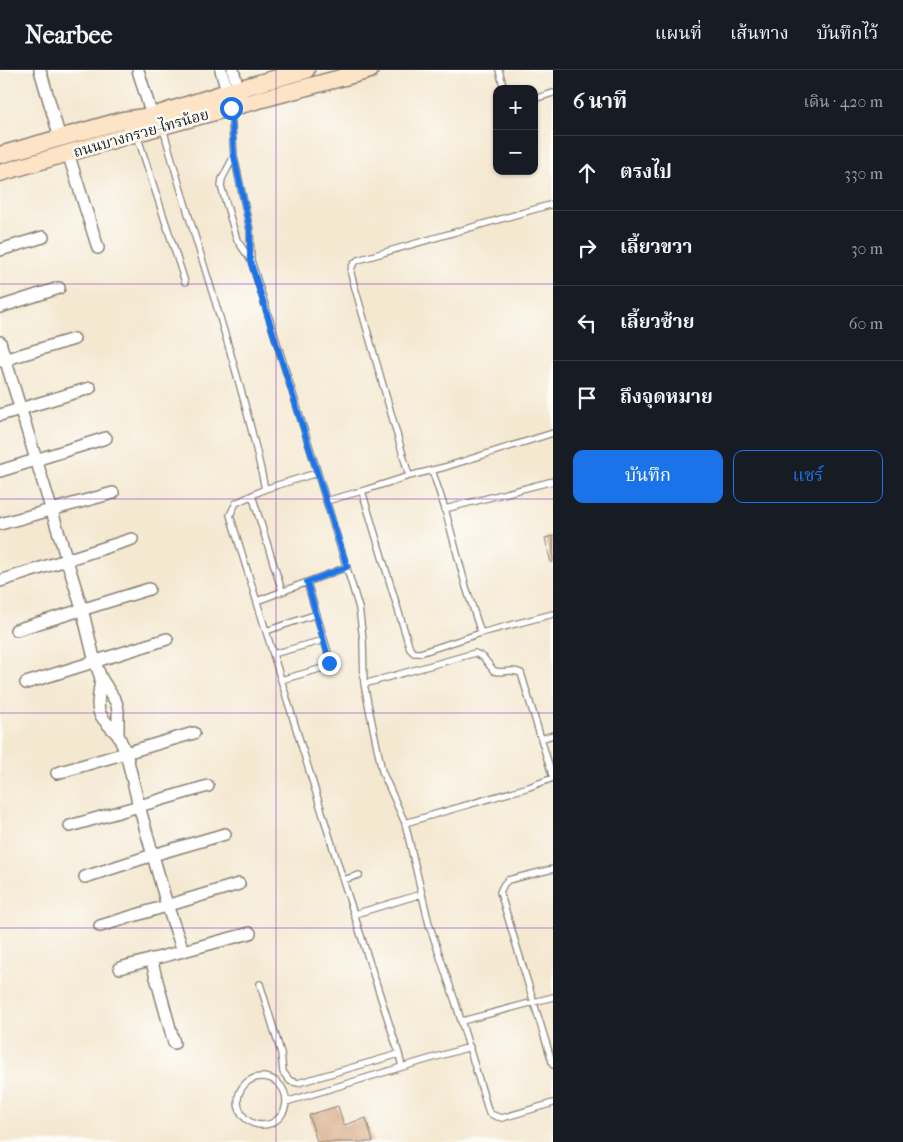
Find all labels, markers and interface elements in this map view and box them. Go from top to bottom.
text: Nearbee [25,21,112,49]
text: แผนที่ [655,23,702,44]
text: เส้นทาง [730,23,789,44]
text: บันทึกไว้ [817,23,878,44]
map controls [493,85,538,175]
button: + [493,85,538,130]
text: 6 นาที [573,89,627,113]
text: เดิน · 420 m [803,92,883,111]
route start [220,97,243,120]
street label: ถนนบางกรวย-ไทรน้อย [70,103,211,161]
button: − [493,130,538,175]
icon: ahead [573,159,601,187]
text: ตรงไป [620,161,672,183]
text: 330 m [844,164,883,183]
icon: right [573,234,601,262]
text: เลี้ยวขวา [620,236,692,258]
text: 30 m [851,239,883,258]
icon: left [573,309,601,337]
text: เลี้ยวซ้าย [620,311,694,333]
text: 60 m [849,314,883,333]
icon: arrive [573,384,601,412]
text: ถึงจุดหมาย [620,386,713,408]
button: บันทึก [573,450,723,503]
button: แชร์ [733,450,883,503]
route end [318,652,341,675]

